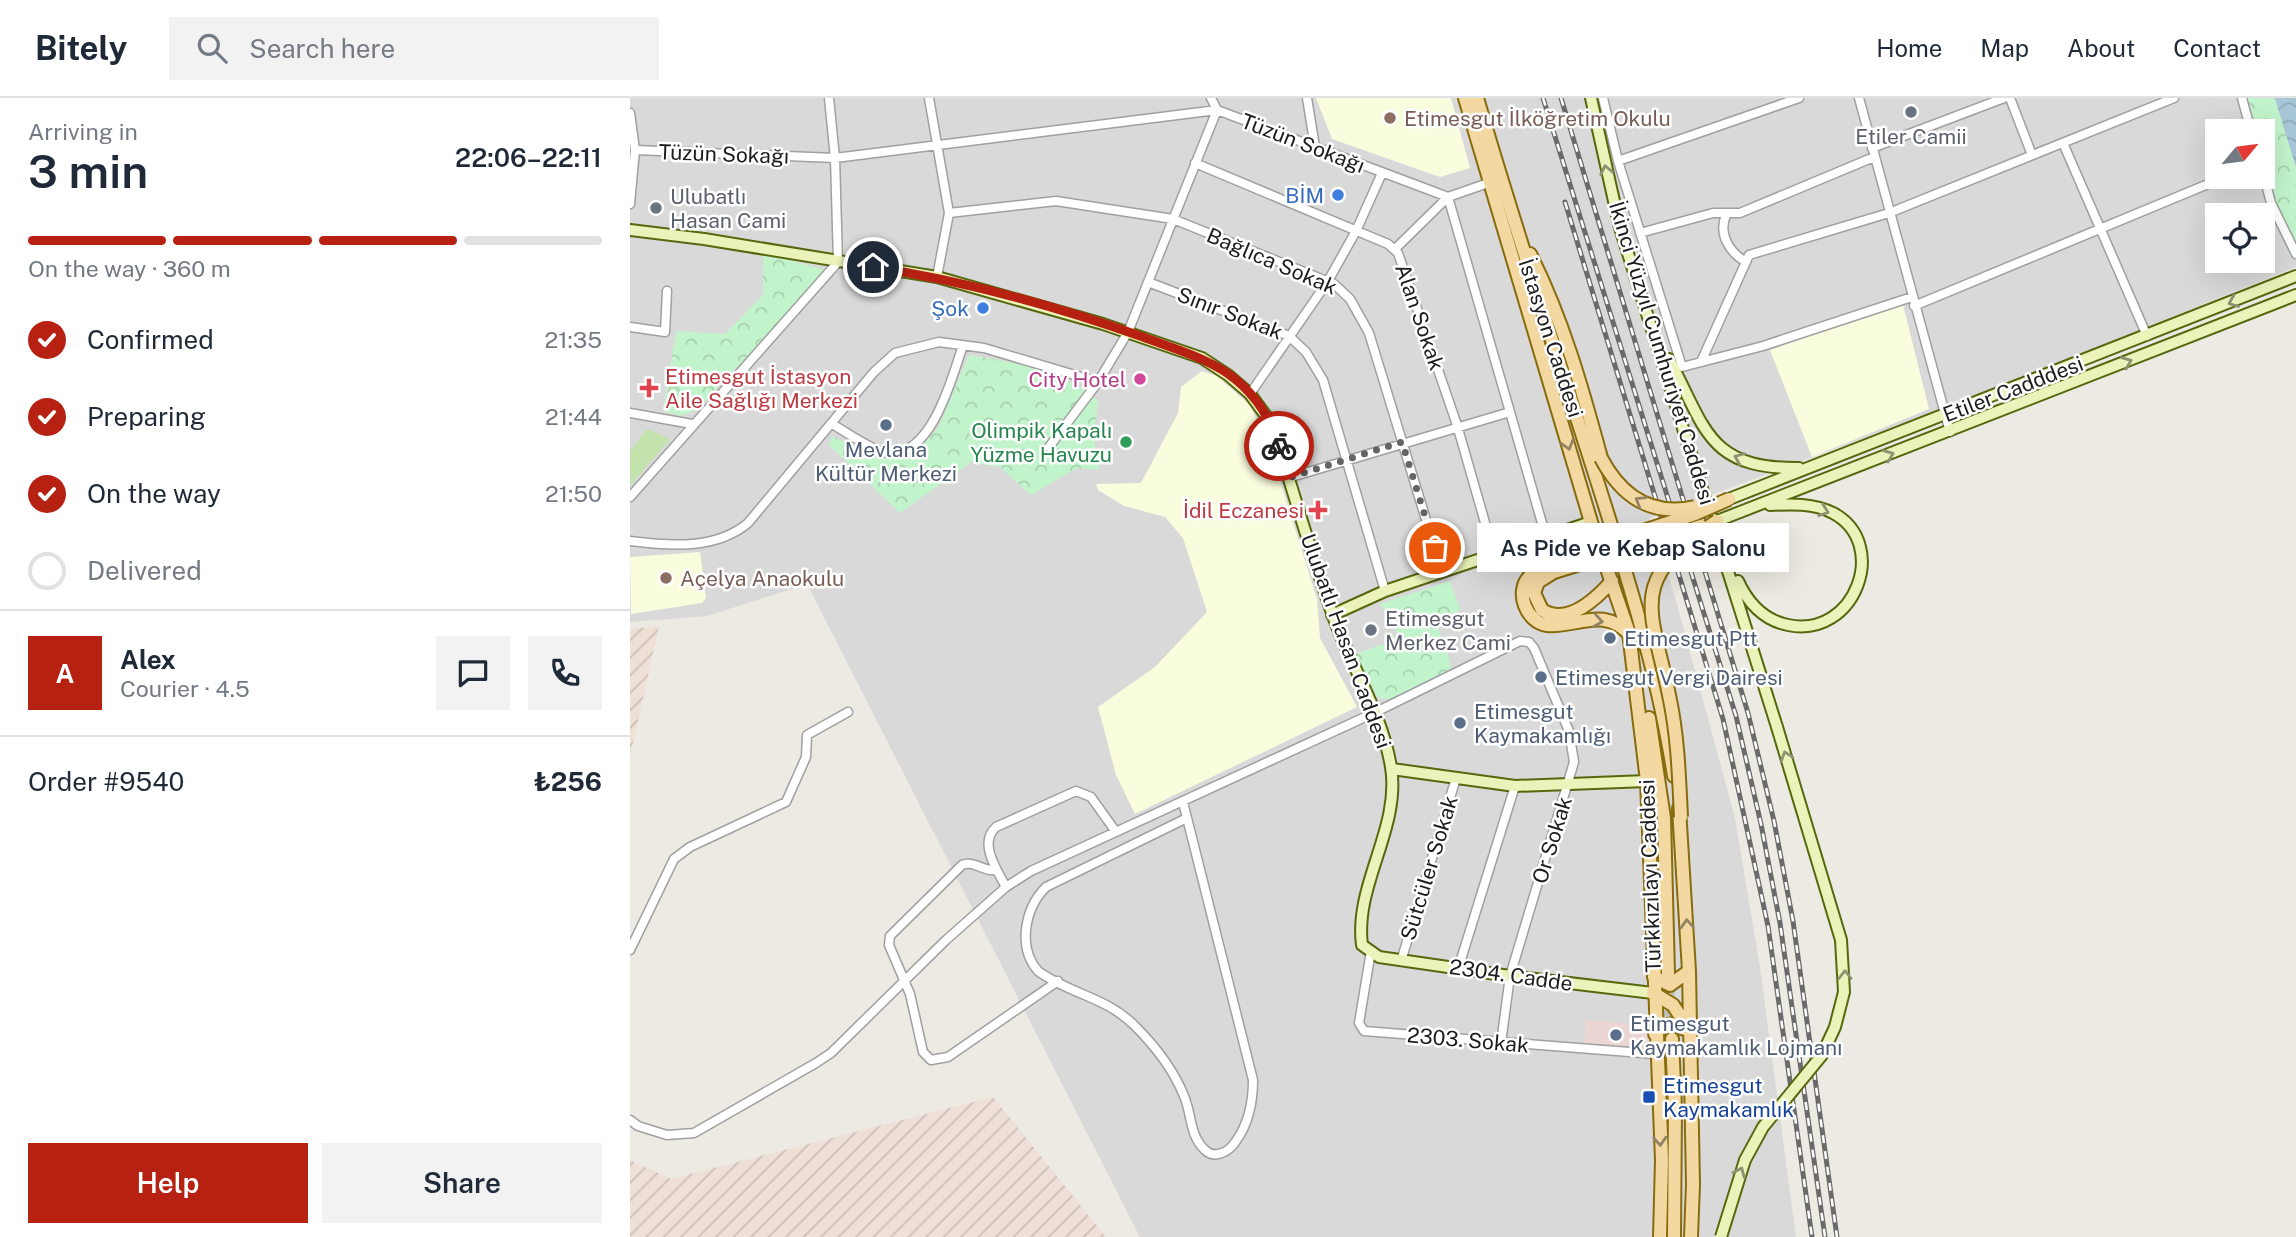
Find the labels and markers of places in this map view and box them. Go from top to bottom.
marker: Etiler Camii [1903,104,1919,120]
place label: Etimesgut İlköğretim Okulu [1404,106,1671,131]
marker: Etimesgut İlköğretim Okulu [1382,110,1398,126]
place label: Etiler Camii [1855,124,1967,149]
place label: BİM [1285,183,1324,208]
place label: Ulubatlı Hasan Cami [670,184,786,233]
marker: BİM [1330,187,1346,203]
marker: Ulubatlı Hasan Cami [648,200,664,216]
pin [843,237,903,297]
place label: Şok [931,296,969,321]
marker: Şok [975,300,991,316]
place label: Etimesgut İstasyon Aile Sağlığı Merkezi [665,364,858,413]
place label: City Hotel [1028,367,1126,392]
marker: City Hotel [1132,371,1148,387]
marker: Etimesgut İstasyon Aile Sağlığı Merkezi [639,378,659,398]
marker: Mevlana Kültür Merkezi [878,417,894,433]
place label: Olimpik Kapalı Yüzme Havuzu [971,418,1112,467]
marker: Olimpik Kapalı Yüzme Havuzu [1118,434,1134,450]
place label: Mevlana Kültür Merkezi [815,437,957,486]
place label: İdil Eczanesi [1183,498,1304,523]
marker: İdil Eczanesi [1310,502,1326,518]
pin [1405,518,1465,578]
callout: As Pide ve Kebap Salonu [1477,524,1788,573]
place label: Açelya Anaokulu [680,566,844,591]
marker: Açelya Anaokulu [658,570,674,586]
place label: Etimesgut Merkez Cami [1385,606,1511,655]
marker: Etimesgut Merkez Cami [1363,622,1379,638]
place label: Etimesgut Ptt [1624,626,1758,651]
marker: Etimesgut Ptt [1602,630,1618,646]
place label: Etimesgut Vergi Dairesi [1555,665,1783,690]
marker: Etimesgut Vergi Dairesi [1533,669,1549,685]
place label: Etimesgut Kaymakamlığı [1474,699,1611,748]
marker: Etimesgut Kaymakamlığı [1452,715,1468,731]
place label: Etimesgut Kaymakamlık Lojmanı [1630,1011,1842,1060]
marker: Etimesgut Kaymakamlık Lojmanı [1608,1027,1624,1043]
place label: Etimesgut Kaymakamlık [1663,1073,1794,1122]
marker: Etimesgut Kaymakamlık [1641,1089,1657,1105]

